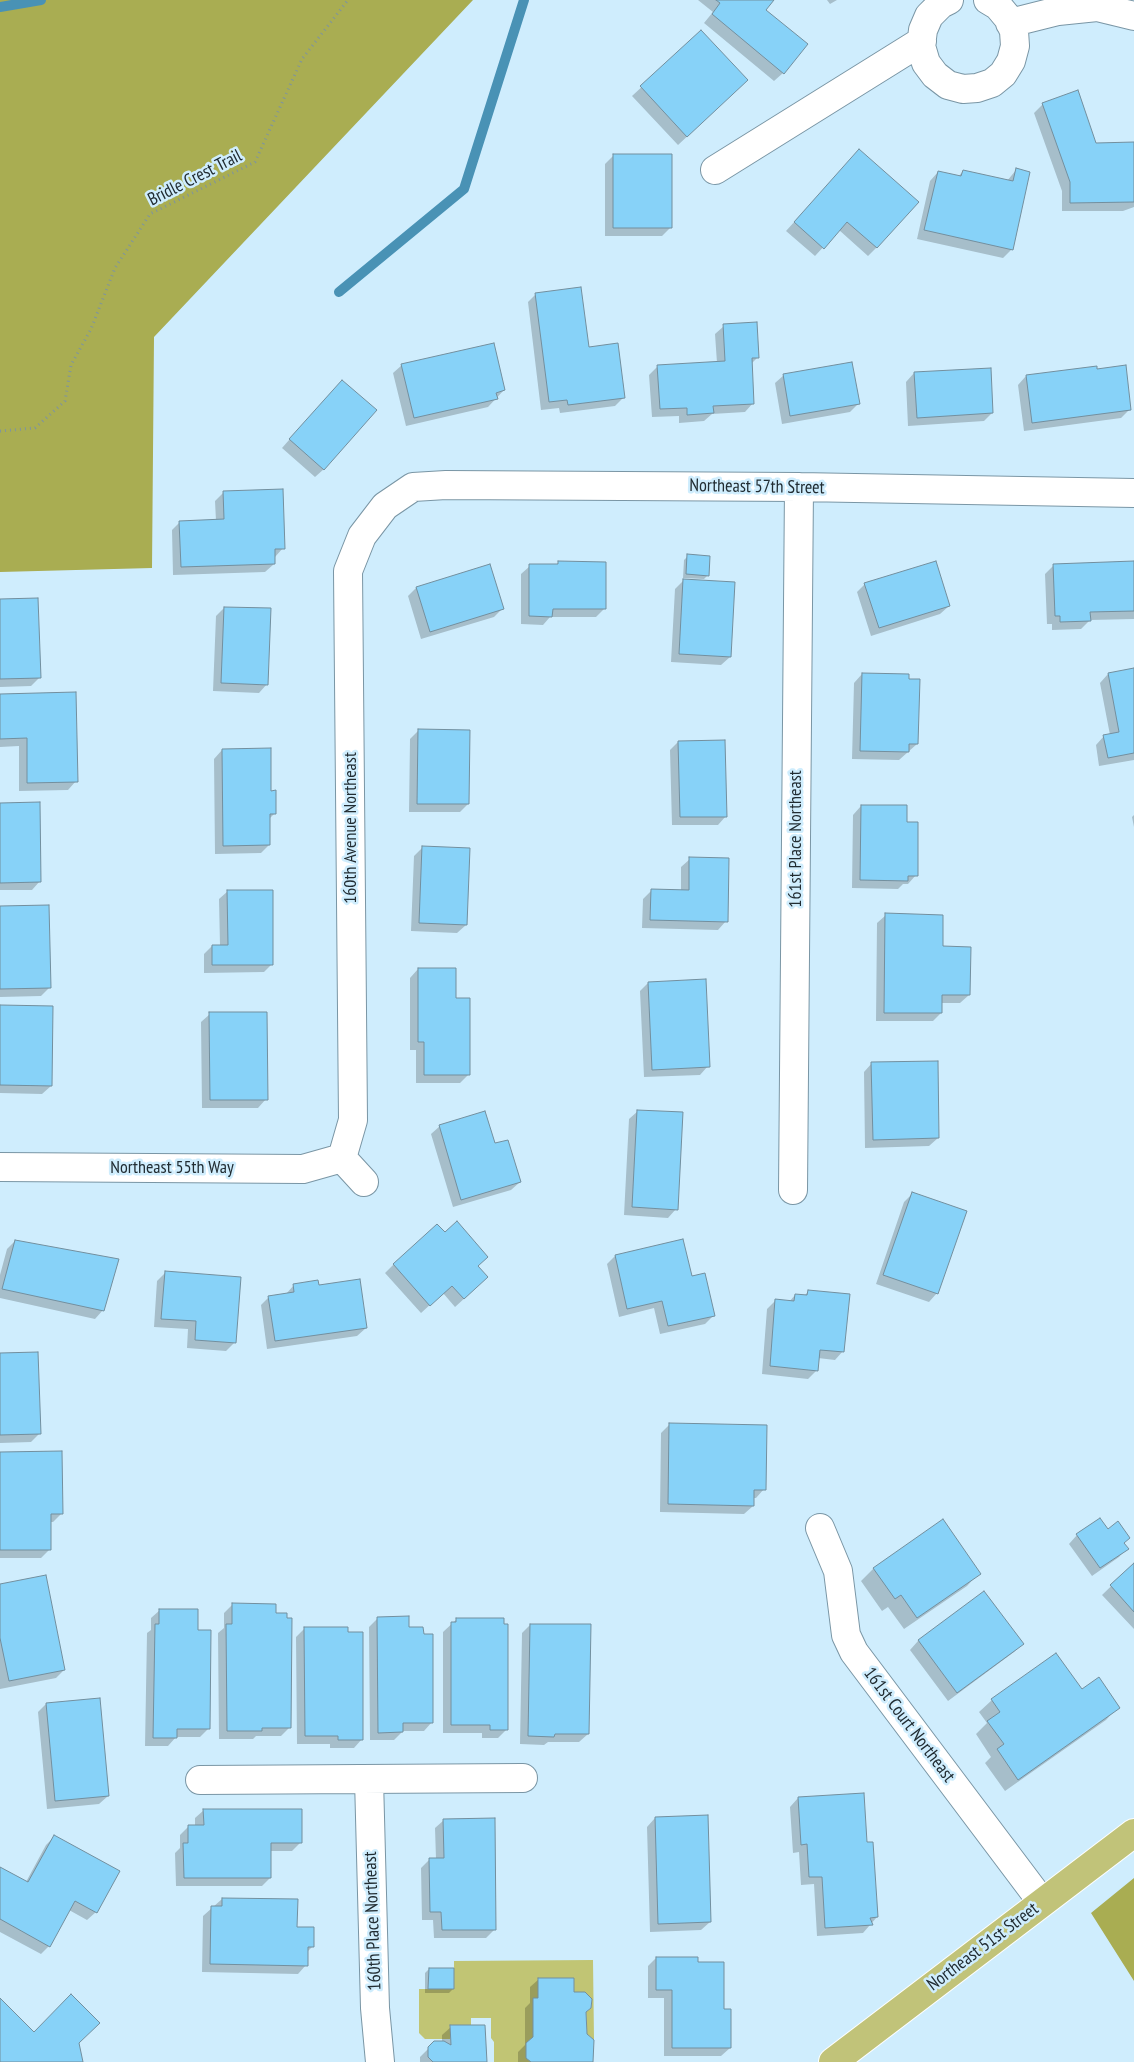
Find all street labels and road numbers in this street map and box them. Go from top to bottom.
street label: Bridle Crest Trail [144,145,246,211]
street label: Northeast 57th Street [689,475,825,499]
street label: 160th Avenue Northeast [340,752,362,904]
street label: 161st Place Northeast [785,770,807,908]
street label: Northeast 55th Way [110,1157,234,1179]
street label: 161st Court Northeast [859,1663,959,1787]
street label: 160th Place Northeast [360,1851,386,1991]
street label: Northeast 51st Street [923,1898,1043,1996]

